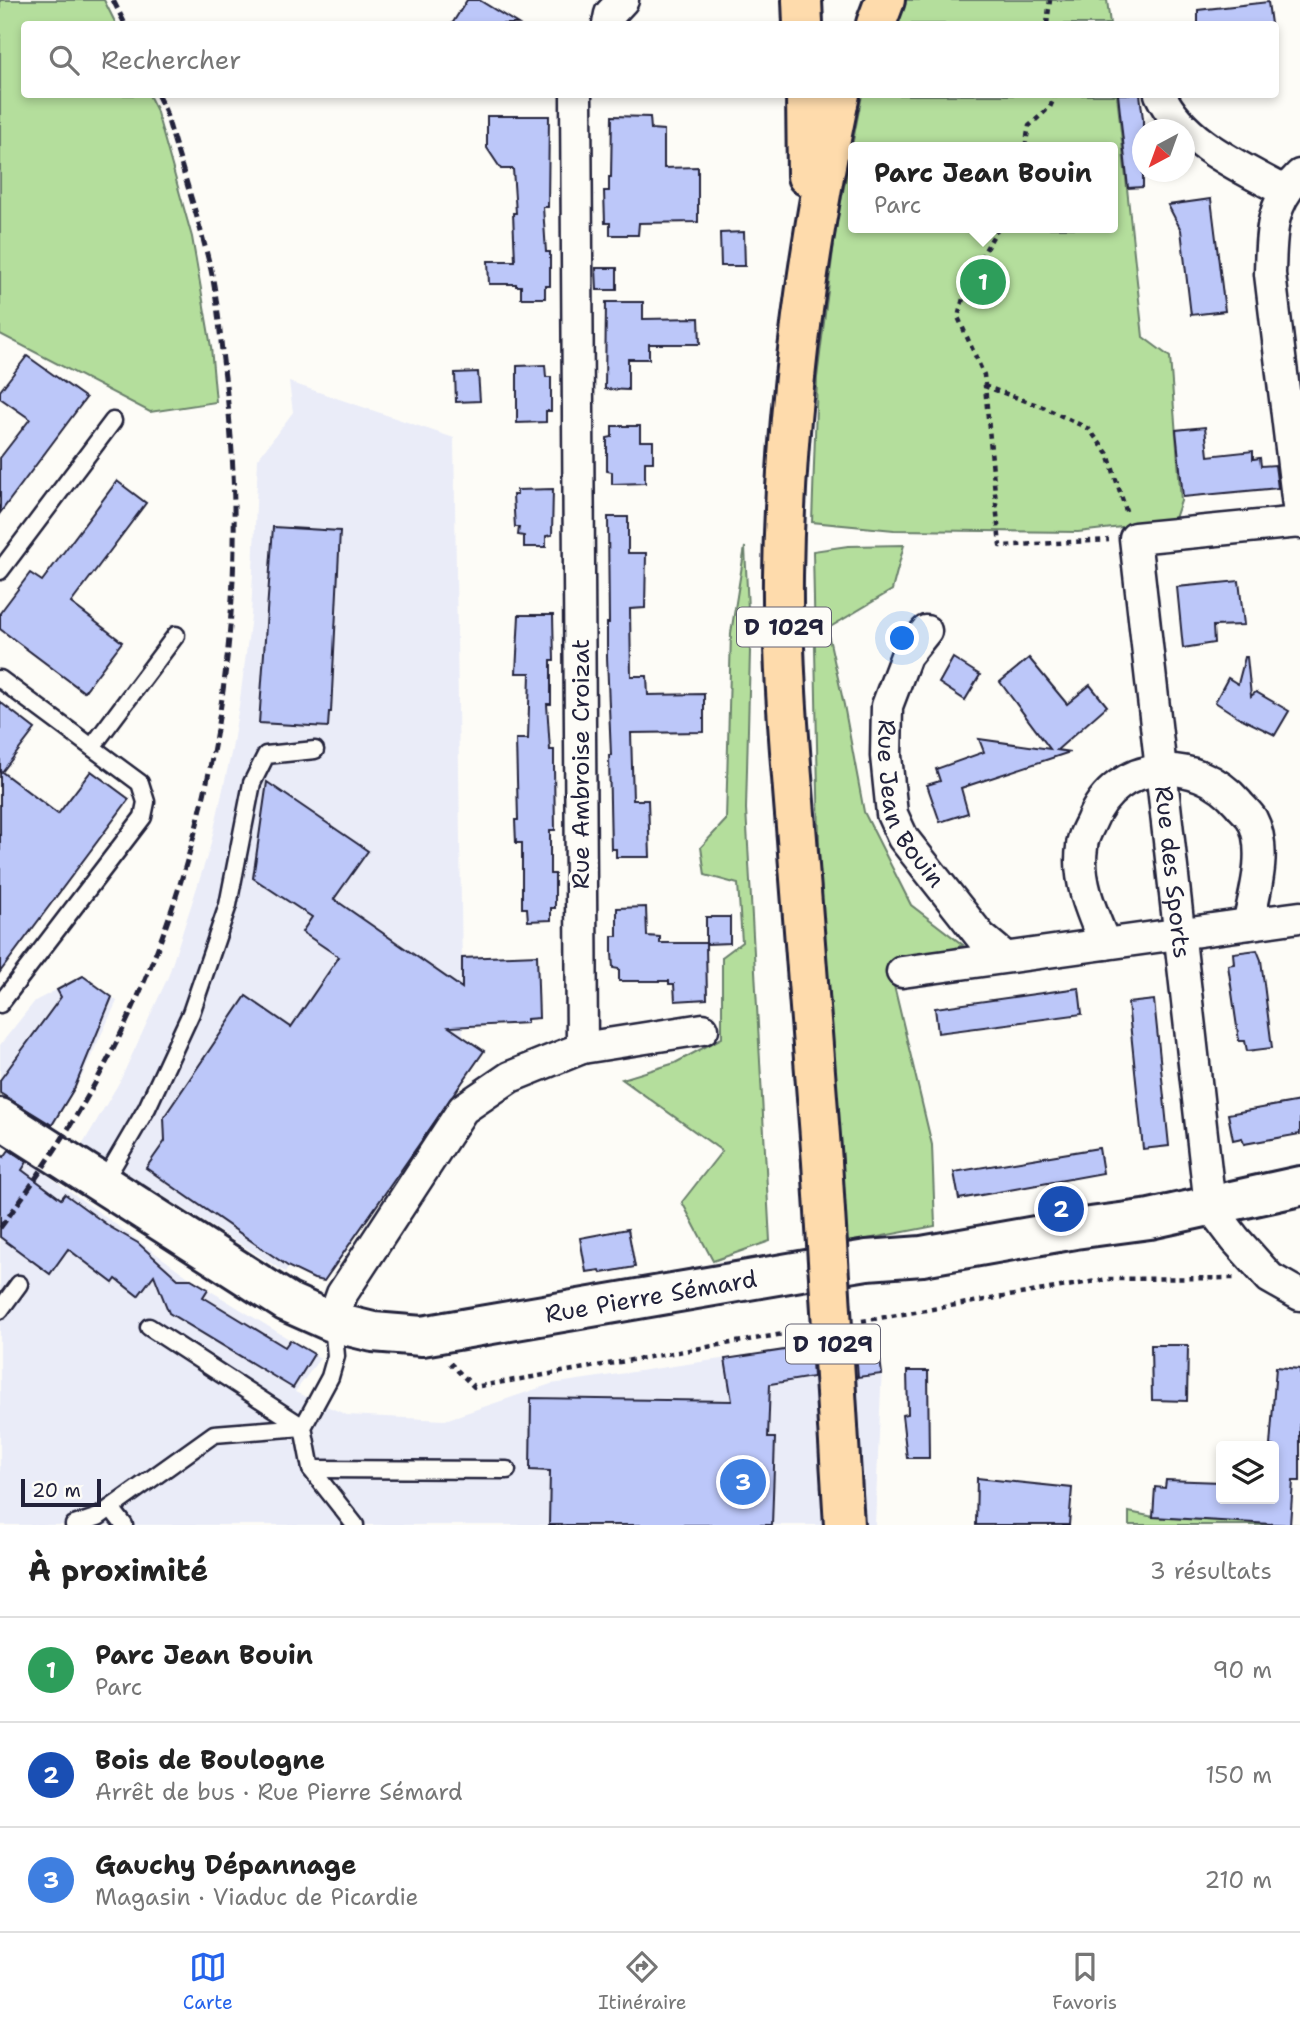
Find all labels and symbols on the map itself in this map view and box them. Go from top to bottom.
north arrow [1132,119,1195,182]
pin: 1 [960,256,1006,308]
road number: D 1029 [737,608,831,646]
your location [885,621,919,655]
street label: Rue Ambroise Croizat [565,639,597,889]
street label: Rue Jean Bouin [870,719,952,894]
street label: Rue des Sports [1147,784,1198,960]
pin: 2 [1038,1183,1084,1235]
street label: Rue Pierre Sémard [543,1263,759,1331]
road number: D 1029 [786,1324,880,1364]
pin: 3 [720,1456,766,1508]
scale bar [21,1476,102,1508]

